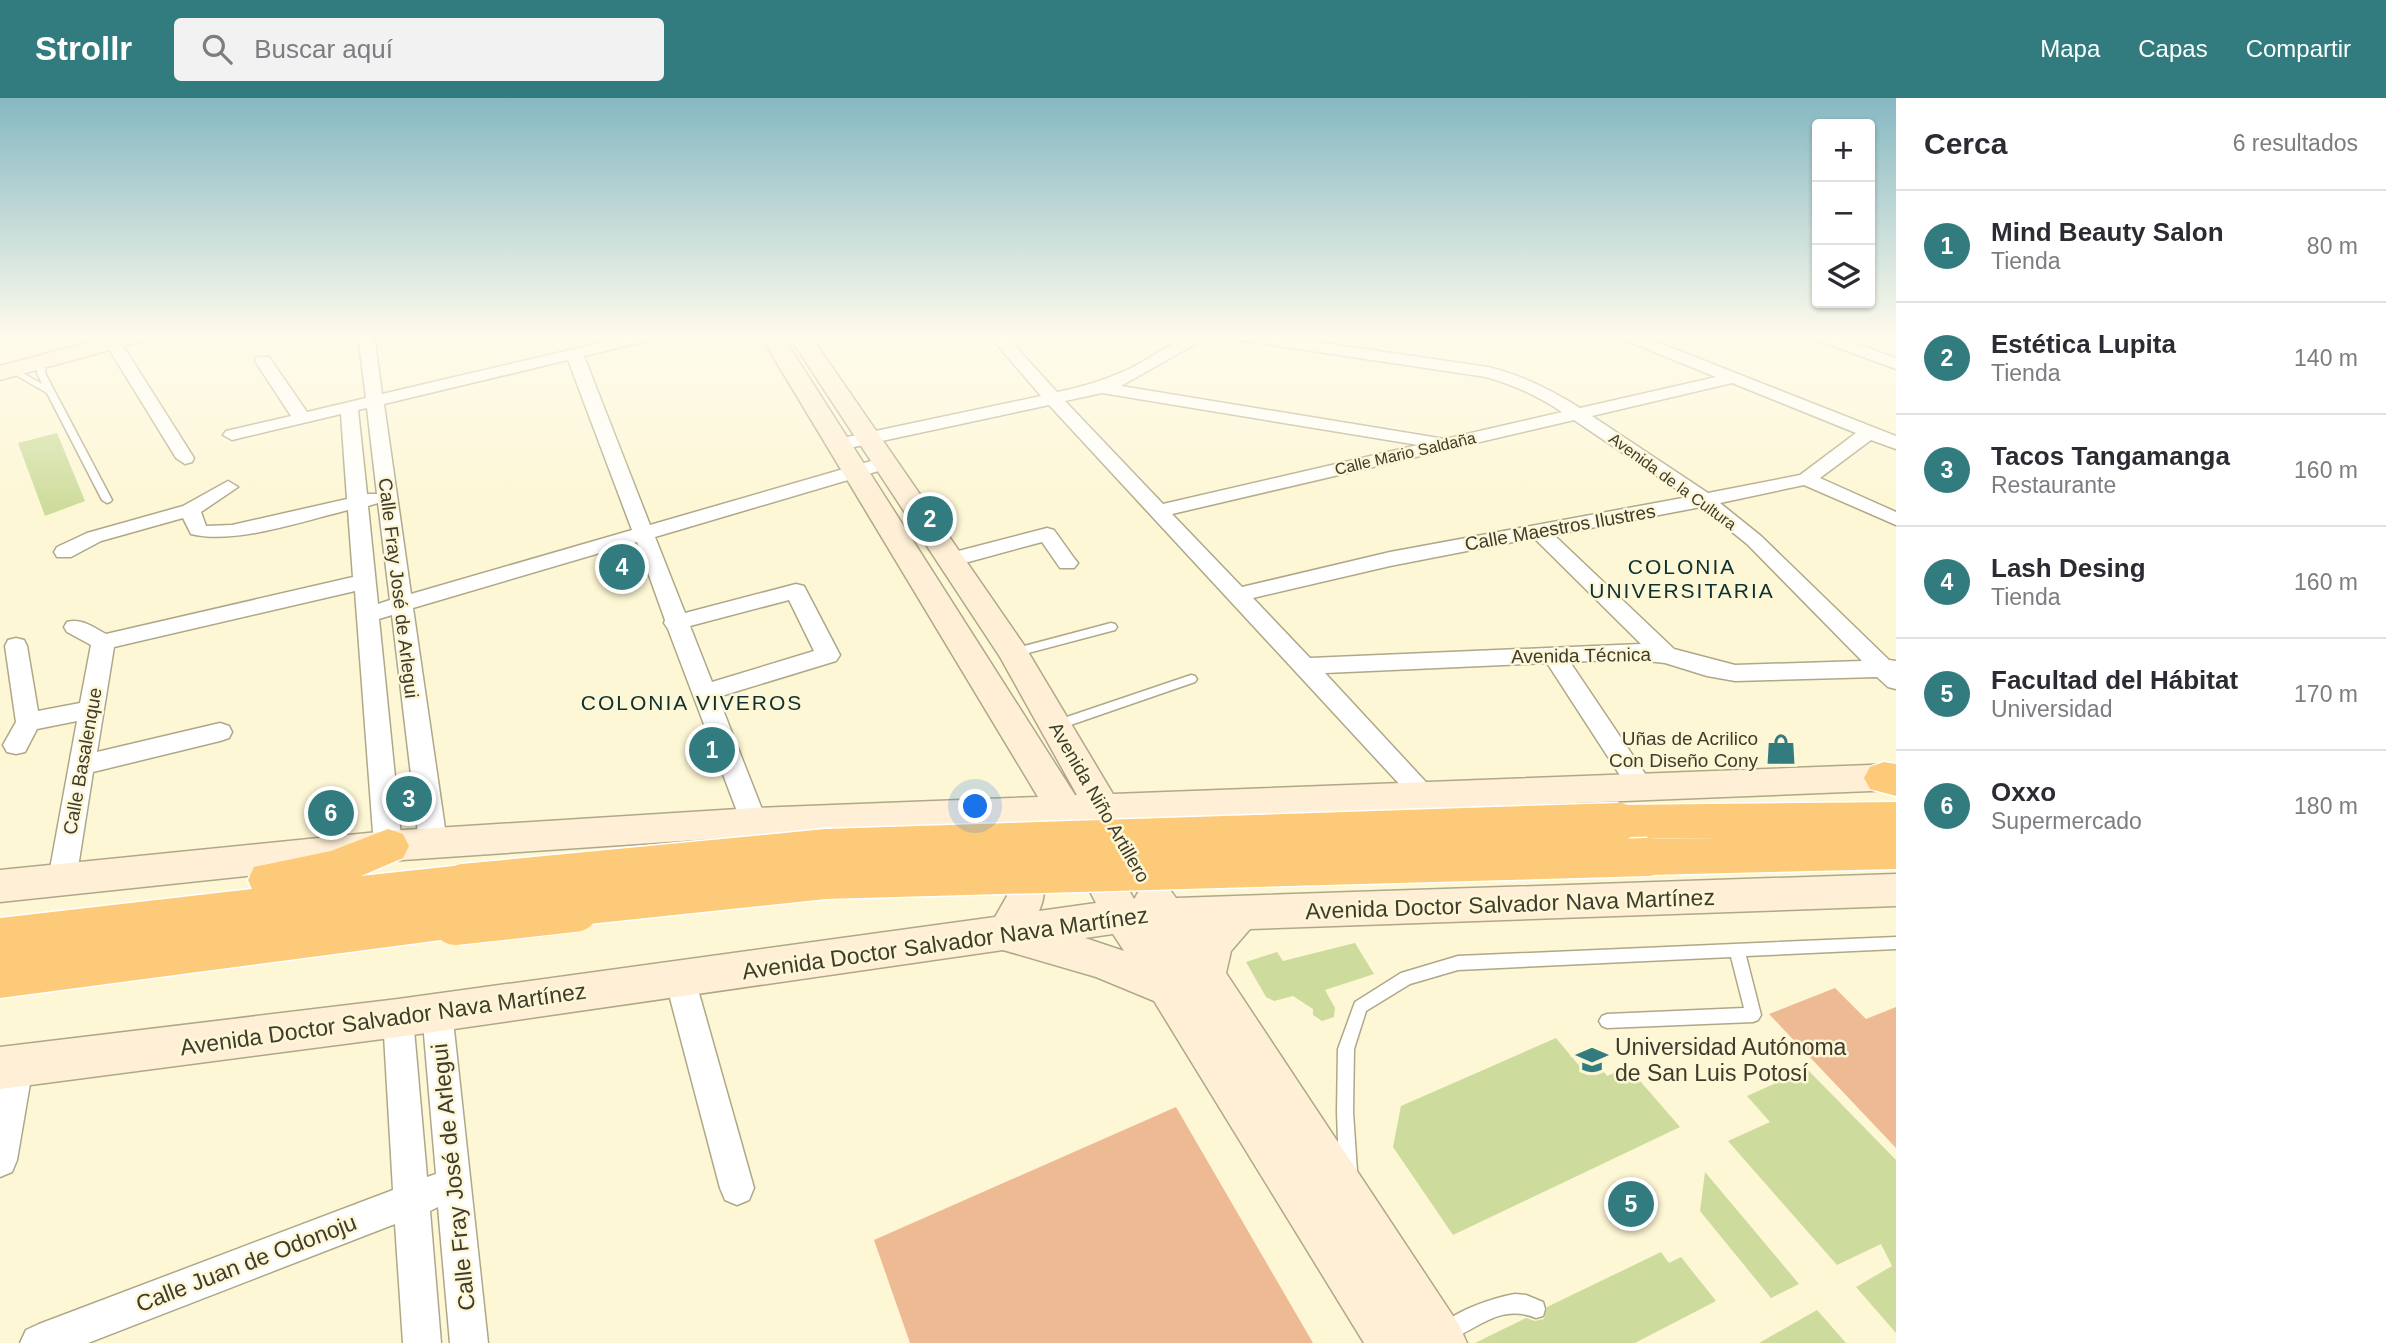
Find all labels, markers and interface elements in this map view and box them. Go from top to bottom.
search box [174,18,664,81]
text: Strollr [35,30,132,67]
icon: search [198,30,236,68]
text: Buscar aquí [254,34,393,64]
text: Mapa [2040,35,2100,62]
text: Capas [2138,35,2208,62]
text: Compartir [2246,35,2351,62]
map controls [1812,119,1875,308]
button: + [1812,119,1875,182]
text: Cerca [1924,127,2007,160]
text: 6 resultados [2233,130,2358,156]
button: − [1812,182,1875,245]
text: Mind Beauty Salon [1991,217,2224,247]
text: 1 [1941,233,1953,259]
text: 80 m [2307,233,2358,259]
button: layers [1812,245,1875,308]
text: Tienda [1991,248,2060,274]
text: Estética Lupita [1991,329,2176,359]
text: 2 [1941,345,1953,371]
text: 140 m [2294,345,2358,371]
text: Tienda [1991,360,2060,386]
street label: Calle Mario Saldaña [1333,429,1477,478]
street label: Avenida de la Cultura [1606,430,1740,533]
text: Tacos Tangamanga [1991,441,2230,471]
text: 3 [1941,457,1953,483]
text: 160 m [2294,457,2358,483]
text: Restaurante [1991,472,2116,498]
street label: Calle Fray José de Arlegui [375,477,422,699]
pin: 2 [907,493,953,545]
street label: Calle Maestros Ilustres [1463,500,1657,555]
pin: 4 [599,541,645,593]
text: Lash Desing [1991,553,2146,583]
district label: COLONIA UNIVERSITARIA [1589,555,1775,602]
text: 4 [1941,569,1953,595]
text: 160 m [2294,569,2358,595]
text: Tienda [1991,584,2060,610]
street label: Avenida Técnica [1511,644,1651,667]
text: Facultad del Hábitat [1991,665,2238,695]
text: 5 [1941,681,1953,707]
text: 170 m [2294,681,2358,707]
street label: Calle Basalenque [59,686,106,836]
district label: COLONIA VIVEROS [581,691,803,714]
text: Universidad [1991,696,2112,722]
street label: Avenida Niño Artillero [1045,718,1154,886]
pin: 1 [689,724,735,776]
place label: Uñas de Acrilico Con Diseño Cony [1609,728,1758,771]
shop icon: Uñas de Acrilico Con Diseño Cony [1764,732,1798,766]
pin: 3 [386,773,432,825]
text: Oxxo [1991,777,2056,807]
pin: 6 [308,787,354,839]
your location [958,789,992,823]
text: 6 [1941,793,1953,819]
text: 180 m [2294,793,2358,819]
text: Supermercado [1991,808,2142,834]
street label: Avenida Doctor Salvador Nava Martínez [1305,884,1715,924]
street label: Avenida Doctor Salvador Nava Martínez [740,902,1150,984]
street label: Avenida Doctor Salvador Nava Martínez [178,978,588,1060]
place label: Universidad Autónoma de San Luis Potosí [1615,1034,1847,1086]
street label: Calle Fray José de Arlegui [426,1042,480,1312]
school or university icon: Universidad Autónoma de San Luis Potosí [1575,1043,1609,1077]
pin: 5 [1608,1178,1654,1230]
street label: Calle Juan de Odonoju [132,1209,360,1317]

